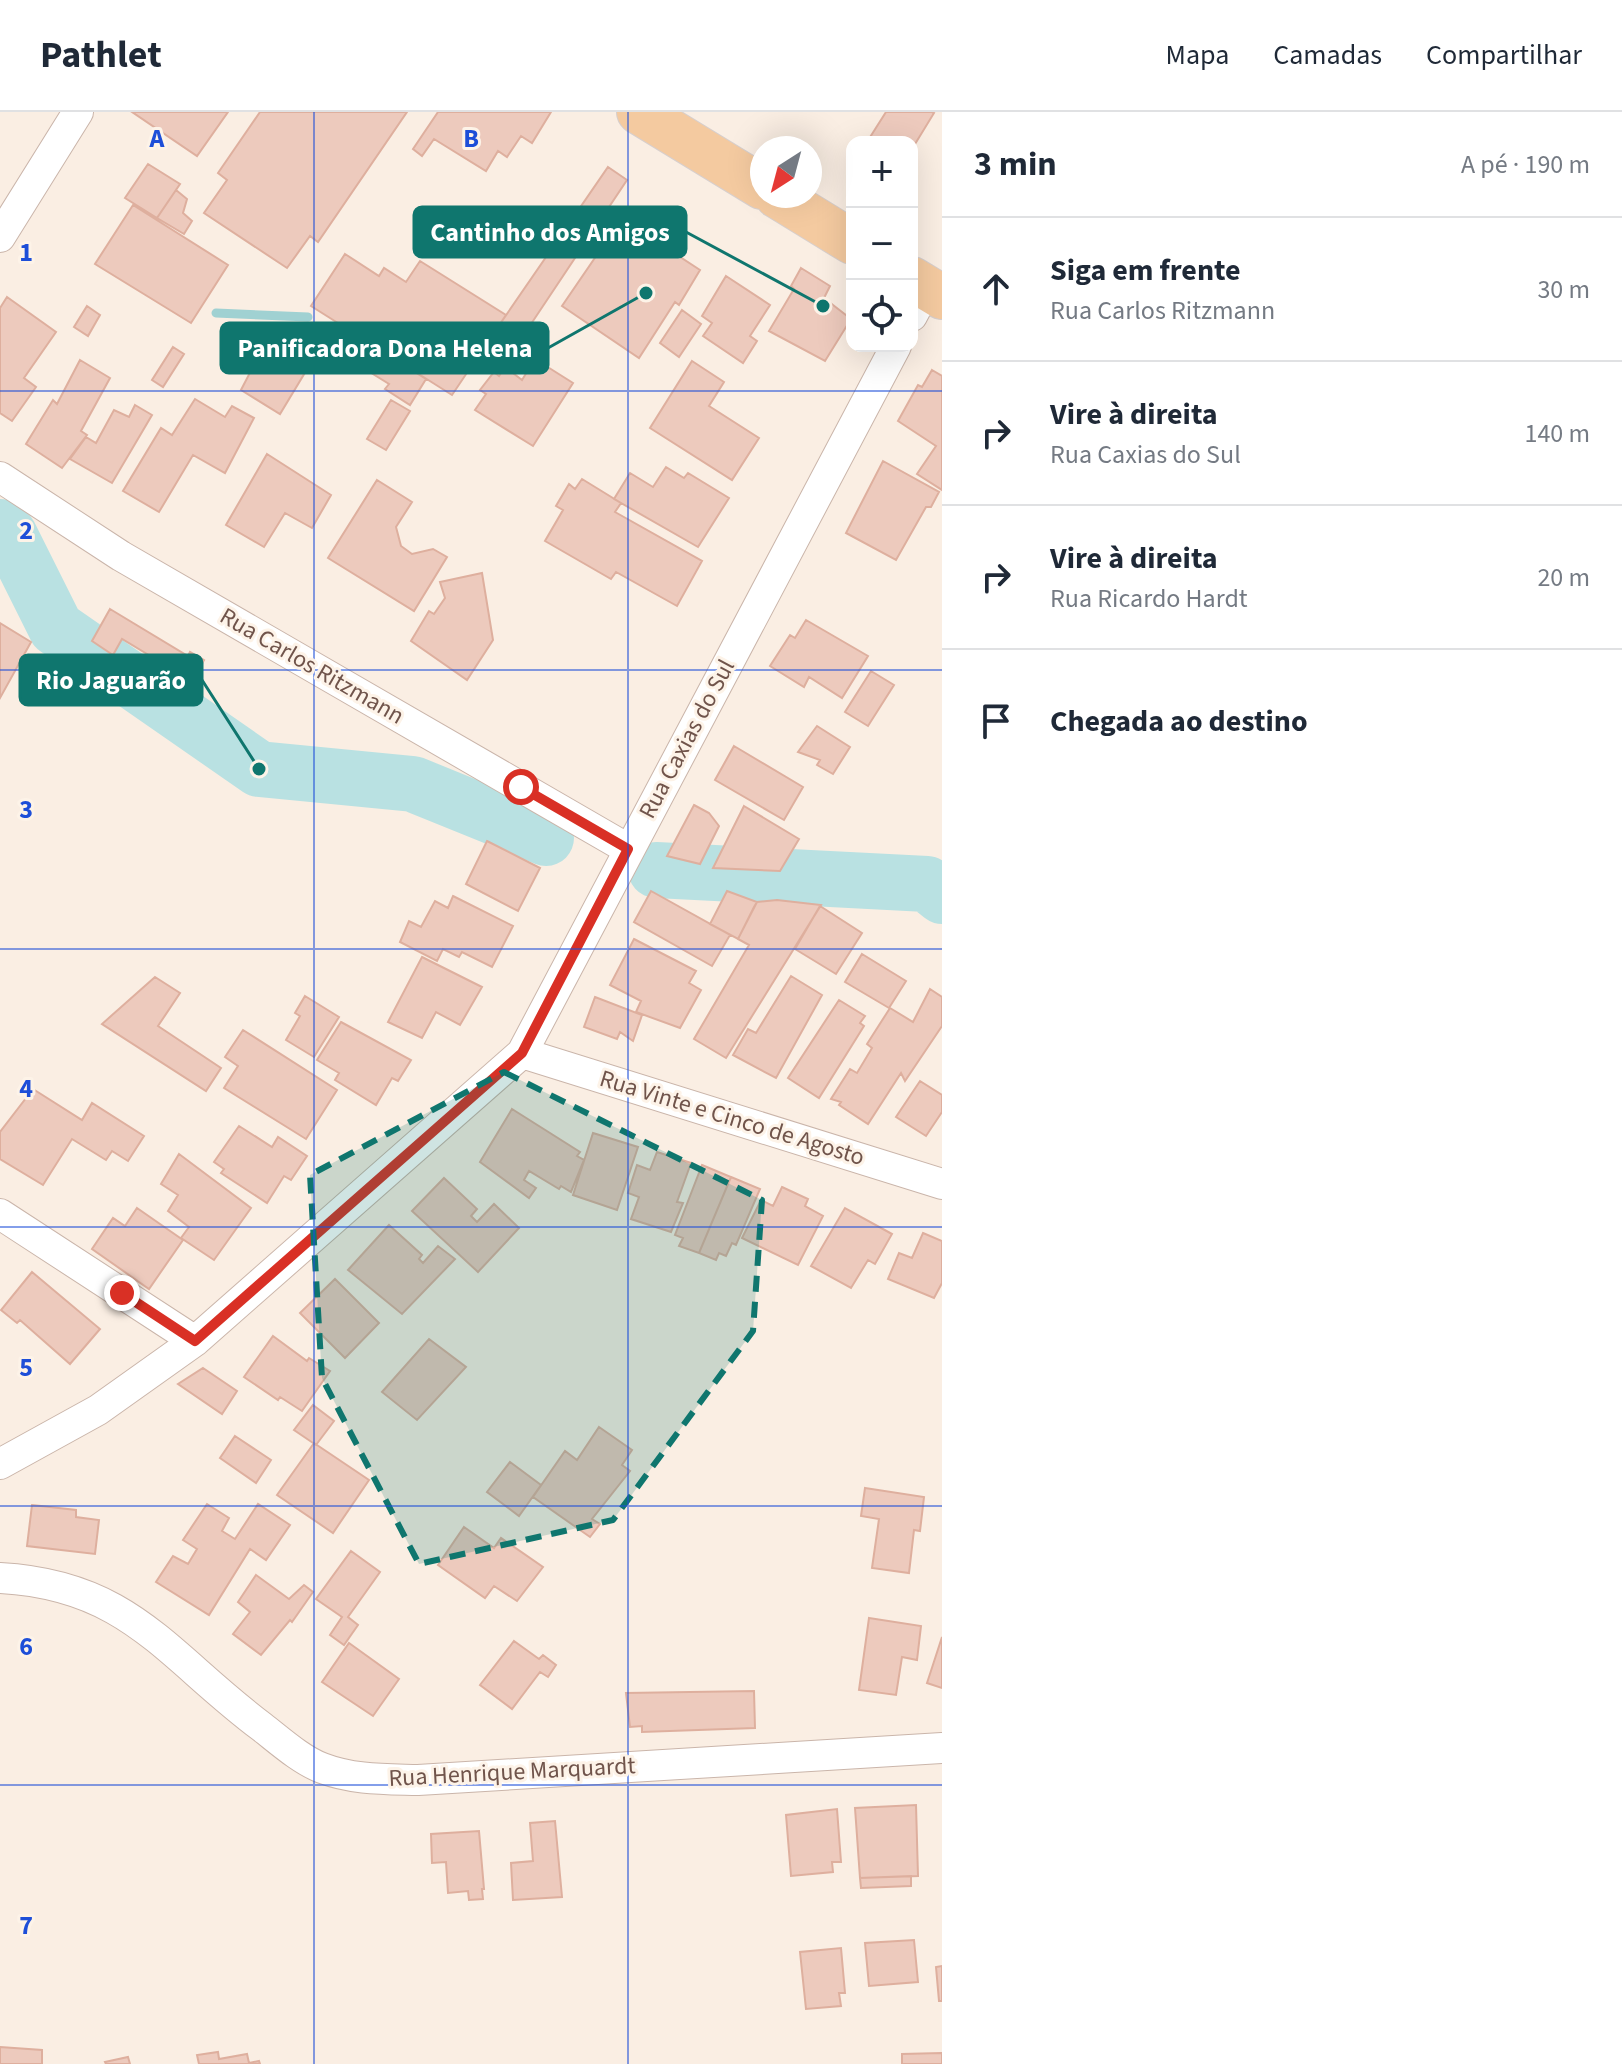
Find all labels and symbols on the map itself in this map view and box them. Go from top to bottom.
text: A [149,120,166,157]
text: B [463,120,479,157]
north arrow [750,136,822,208]
callout: Cantinho dos Amigos [414,207,686,257]
text: Cantinho dos Amigos [430,214,670,251]
text: 1 [19,234,33,271]
callout: Panificadora Dona Helena [221,323,548,373]
text: Panificadora Dona Helena [237,330,533,367]
text: 2 [19,512,33,549]
street label: Rua Carlos Ritzmann [213,599,411,733]
street label: Rua Caxias do Sul [630,653,744,825]
callout: Rio Jaguarão [20,655,202,705]
text: Rio Jaguarão [36,662,186,699]
route start [503,769,539,805]
text: 3 [19,791,33,828]
street label: Rua Vinte e Cinco de Agosto [595,1061,869,1175]
text: 4 [19,1070,33,1107]
route end [104,1275,140,1311]
text: 5 [19,1349,33,1386]
text: 6 [19,1628,33,1665]
street label: Rua Henrique Marquardt [388,1748,636,1796]
text: 7 [19,1907,33,1944]

